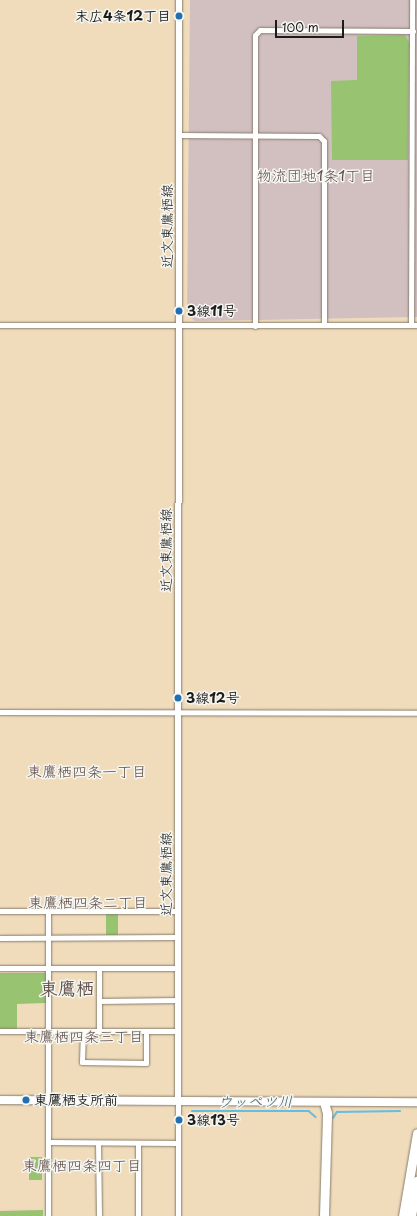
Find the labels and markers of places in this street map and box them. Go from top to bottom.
place label: 末広4条12丁目 [75,8,171,24]
marker: 末広4条12丁目 [174,11,184,21]
place label: 3線11号 [187,303,237,319]
marker: 3線11号 [174,306,184,316]
place label: 3線12号 [186,690,240,706]
marker: 3線12号 [173,693,183,703]
place label: 東鷹栖支所前 [34,1092,118,1108]
marker: 東鷹栖支所前 [21,1095,31,1105]
place label: 3線13号 [187,1112,240,1128]
marker: 3線13号 [174,1115,184,1125]

